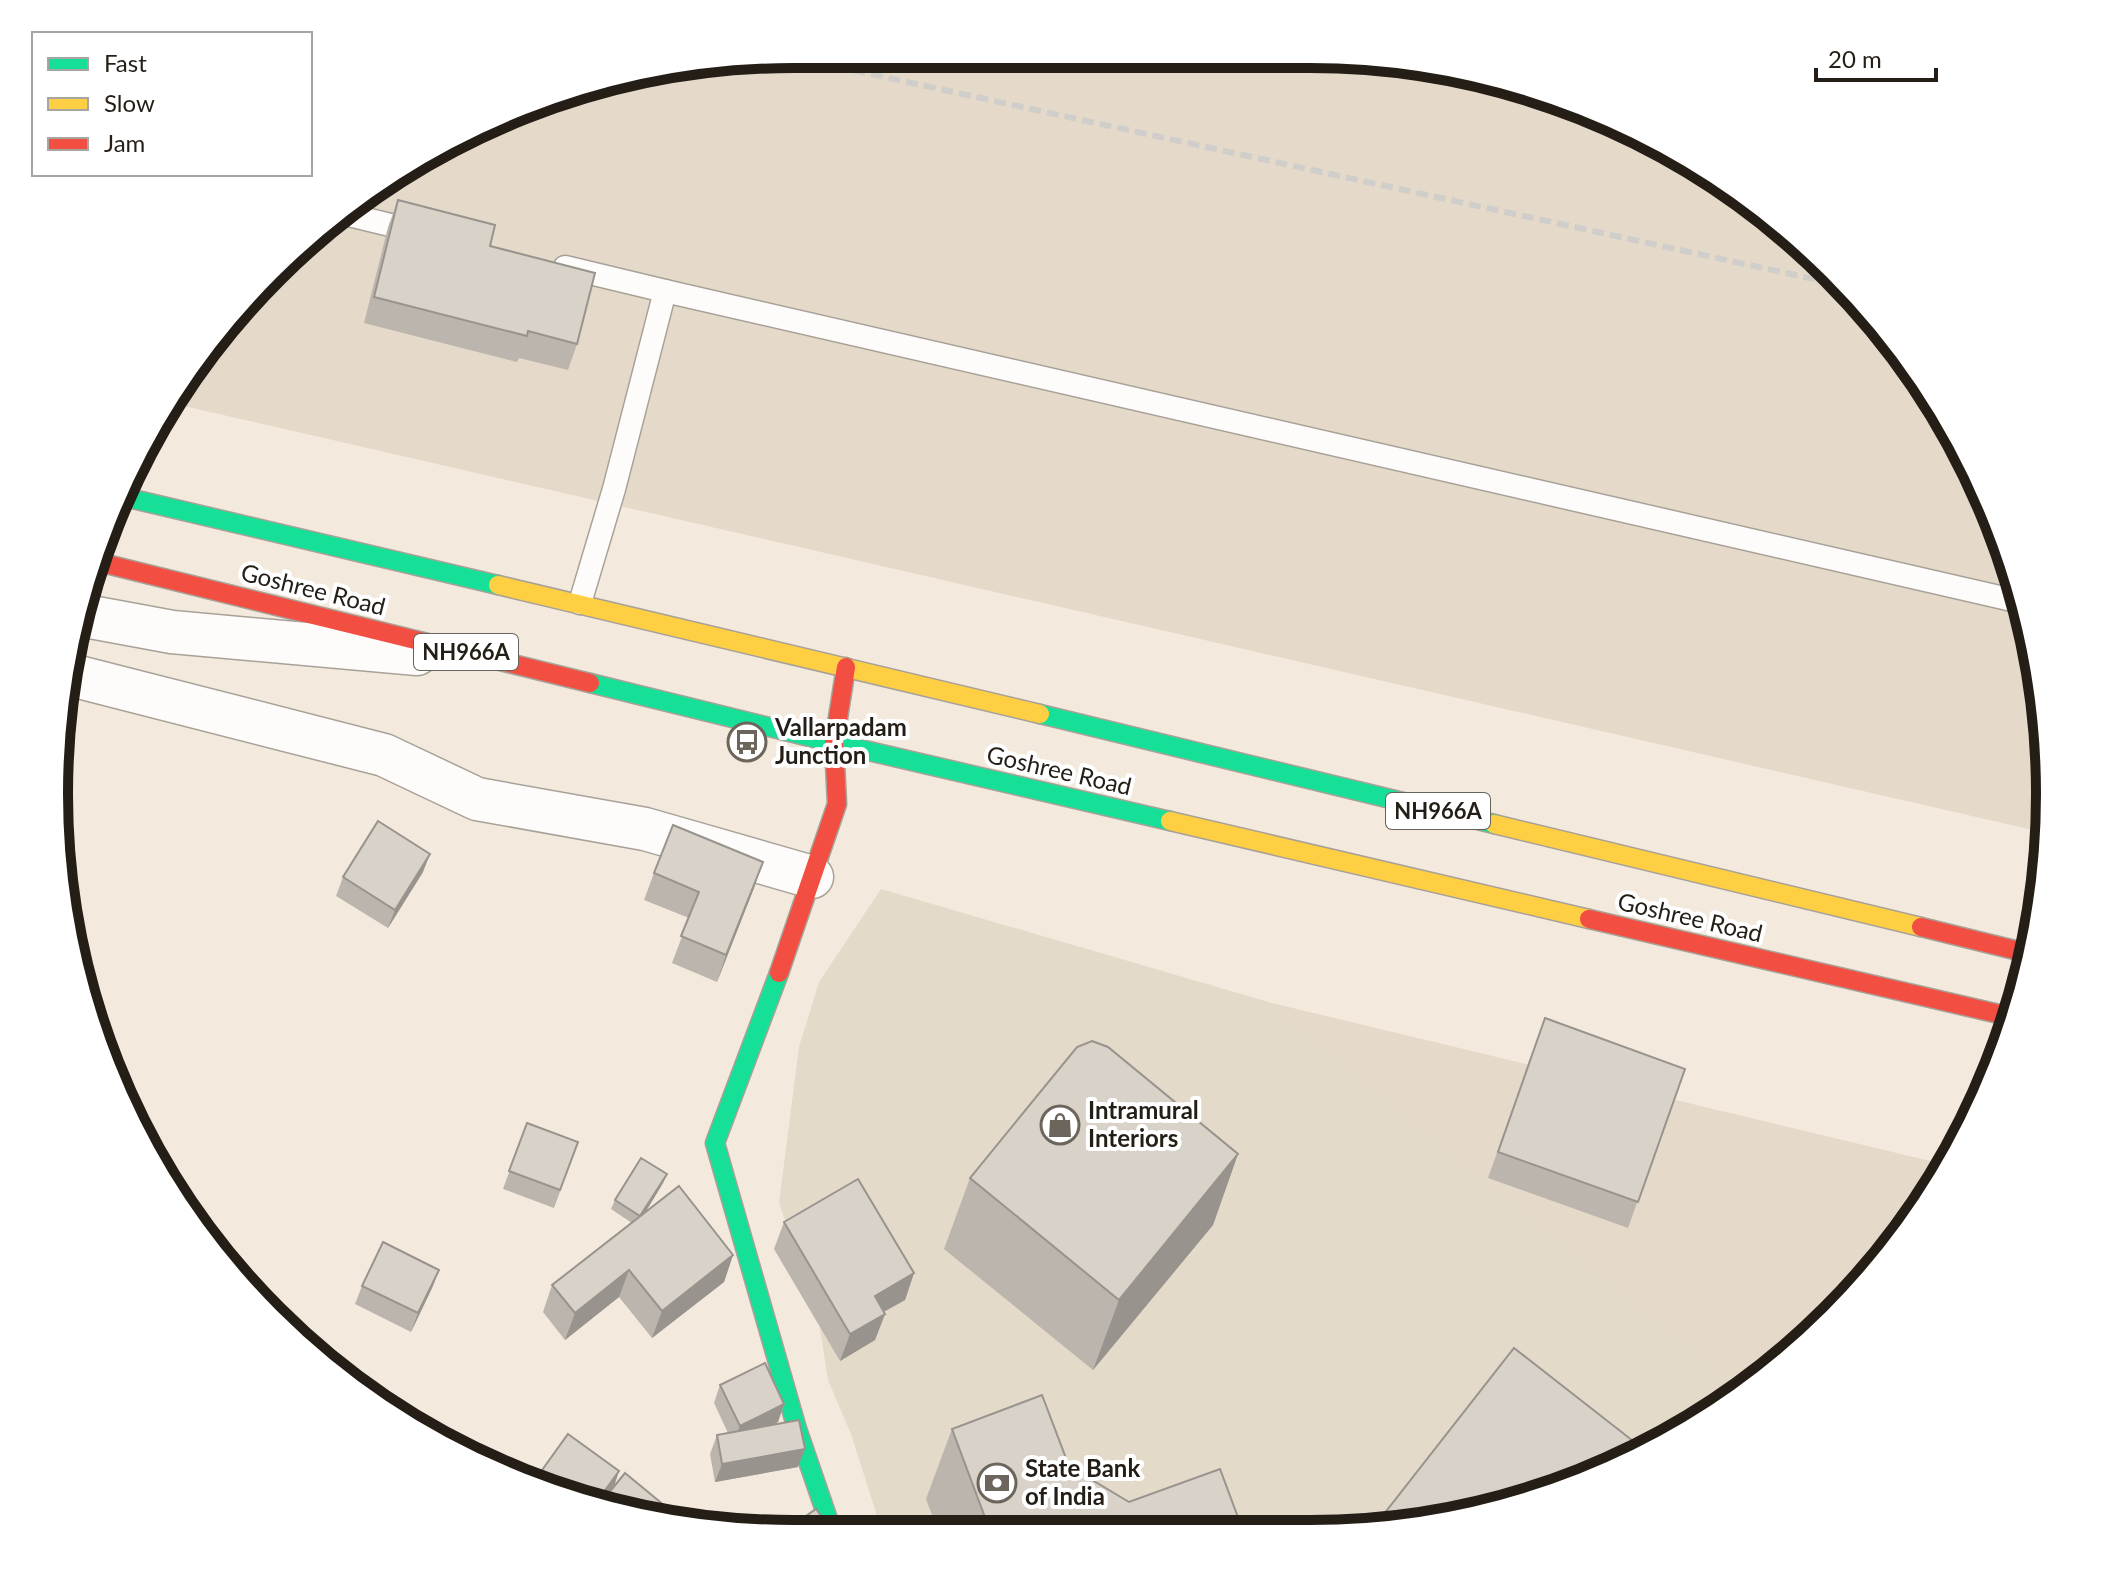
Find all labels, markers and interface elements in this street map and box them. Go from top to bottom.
legend [32,32,312,176]
scale bar [1816,32,1936,82]
text: 20 m [1828,44,1882,73]
text: Fast [104,48,147,77]
text: Slow [104,88,155,117]
text: Jam [104,128,145,157]
street label: Goshree Road [238,557,389,620]
road number: NH966A [414,634,518,670]
place label: Vallarpadam Junction [774,712,907,769]
bus stop icon: Vallarpadam Junction [726,721,768,763]
street label: Goshree Road [984,739,1135,800]
road number: NH966A [1386,793,1490,829]
street label: Goshree Road [1615,886,1766,947]
place label: Intramural Interiors [1088,1095,1199,1152]
shop icon: Intramural Interiors [1039,1104,1081,1146]
place label: State Bank of India [1025,1453,1140,1510]
bank icon: State Bank of India [976,1462,1018,1504]

